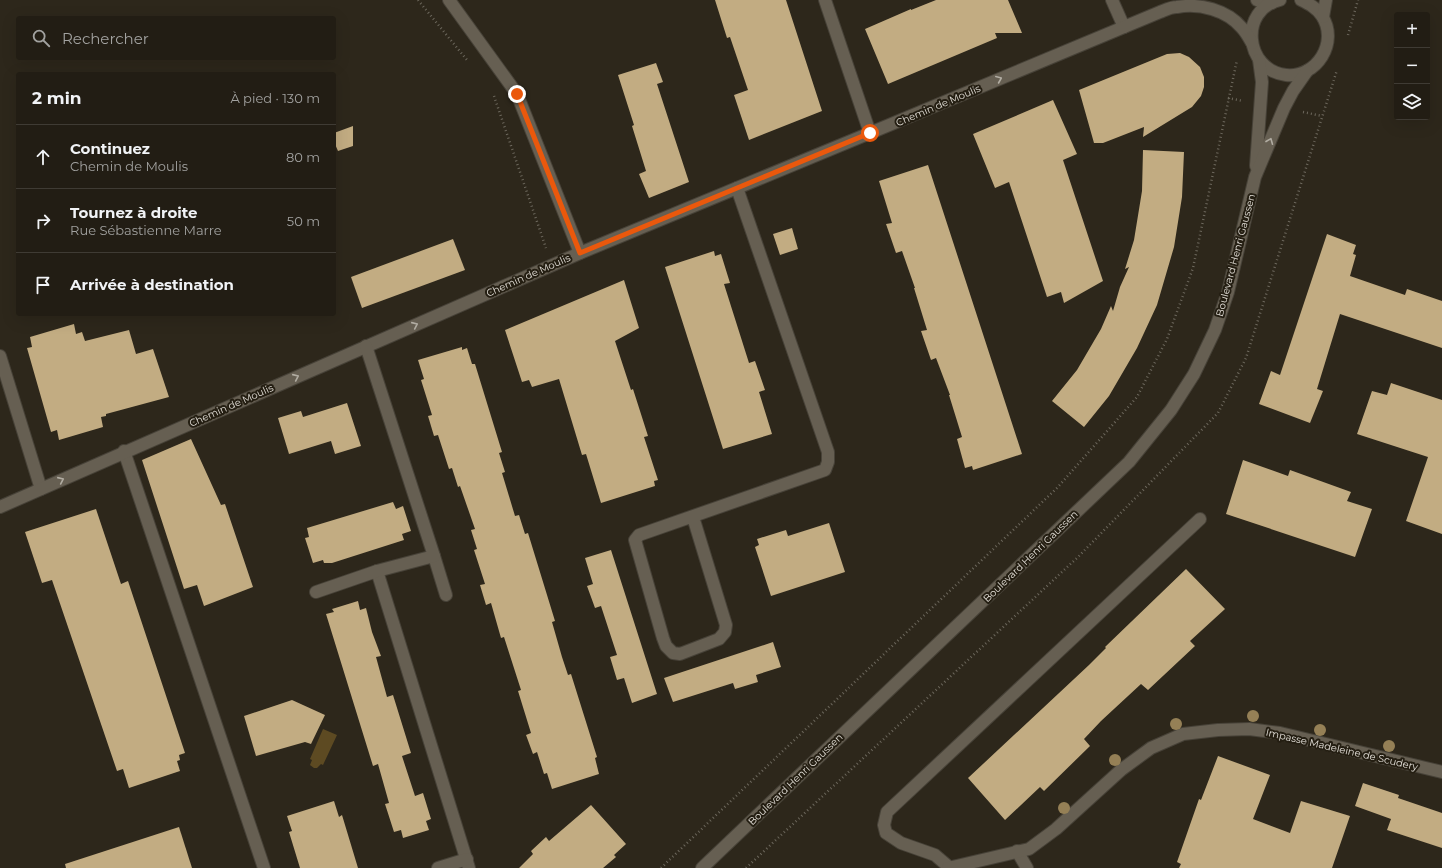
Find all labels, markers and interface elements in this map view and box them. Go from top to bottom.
map controls [1394,12,1430,120]
button: + [1394,12,1430,48]
search box [16,16,336,60]
icon: search [30,27,52,49]
text: Rechercher [62,29,149,48]
button: − [1394,48,1430,84]
one-way arrow [995,76,1003,84]
street label: Chemin de Moulis [894,82,983,129]
button: layers [1394,84,1430,120]
route end [508,85,526,103]
text: 2 min [32,88,82,108]
text: À pied · 130 m [230,90,320,106]
route start [861,124,879,142]
one-way arrow [1266,137,1274,144]
text: Continuez [70,139,150,158]
icon: ahead [32,146,54,168]
text: 80 m [286,149,320,165]
text: Chemin de Moulis [70,158,188,174]
street label: Boulevard Henri Gaussen [1213,192,1258,318]
text: Tournez à droite [70,203,198,222]
icon: right [32,210,54,232]
text: 50 m [287,213,320,229]
text: Rue Sébastienne Marre [70,222,222,238]
street label: Chemin de Moulis [484,251,572,300]
icon: arrive [32,274,54,296]
text: Arrivée à destination [70,275,234,294]
one-way arrow [411,321,418,329]
one-way arrow [292,373,299,381]
street label: Chemin de Moulis [187,381,275,430]
one-way arrow [57,477,65,485]
street label: Boulevard Henri Gaussen [980,508,1080,605]
street label: Impasse Madeleine de Scudery [1264,726,1420,773]
street label: Boulevard Henri Gaussen [745,731,845,828]

